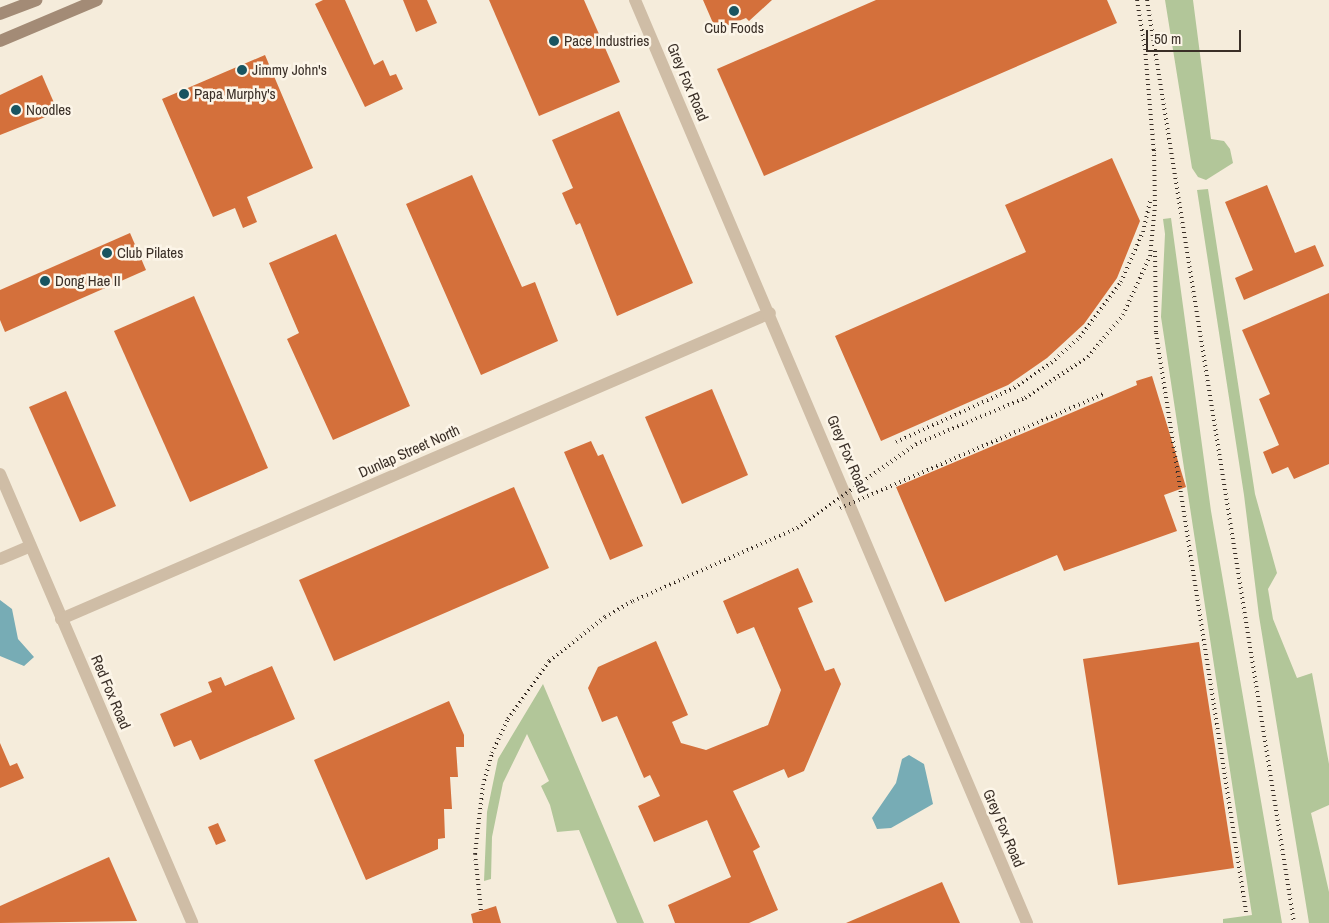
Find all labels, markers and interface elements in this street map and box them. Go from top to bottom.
marker: Cub Foods [728,5,740,17]
place label: Cub Foods [704,19,764,37]
scale bar [1149,20,1244,52]
text: 50 m [1154,28,1181,49]
place label: Pace Industries [564,32,649,50]
marker: Pace Industries [548,35,560,47]
street label: Grey Fox Road [664,40,712,124]
place label: Jimmy John's [252,61,327,79]
marker: Jimmy John's [236,64,248,76]
place label: Papa Murphy's [194,85,276,103]
marker: Papa Murphy's [178,88,190,100]
place label: Noodles [26,101,71,119]
marker: Noodles [10,104,22,116]
place label: Club Pilates [117,244,183,262]
marker: Club Pilates [101,247,113,259]
place label: Dong Hae II [55,272,121,290]
marker: Dong Hae II [39,275,51,287]
street label: Grey Fox Road [824,412,872,496]
street label: Dunlap Street North [356,421,462,481]
street label: Red Fox Road [87,652,135,732]
street label: Grey Fox Road [980,786,1028,870]

